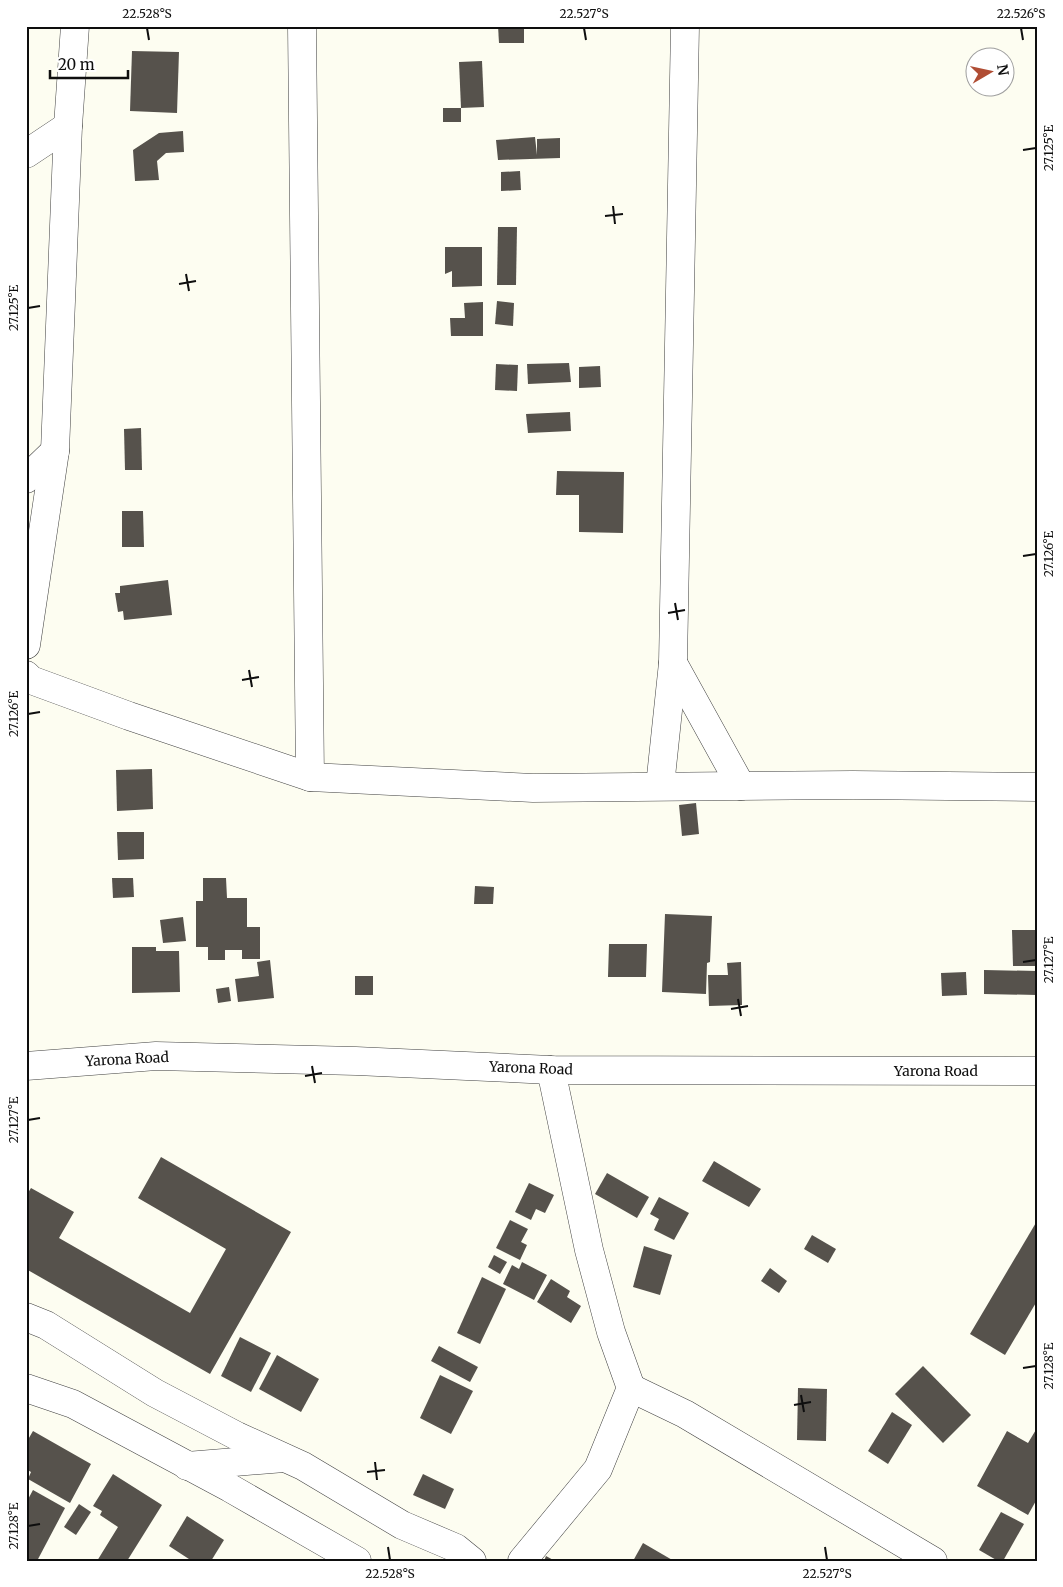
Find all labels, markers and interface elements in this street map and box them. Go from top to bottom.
text: 22.528°S [122,6,172,21]
text: 22.527°S [559,6,609,21]
text: 22.526°S [997,6,1045,21]
scale bar [50,48,128,80]
north arrow [966,48,1016,98]
text: 20 m [58,55,95,74]
text: N [993,63,1013,77]
text: 27.125°E [1041,125,1056,171]
text: 27.125°E [6,285,21,331]
text: 27.126°E [1041,531,1056,577]
text: 27.126°E [6,691,21,737]
text: 27.127°E [1041,936,1056,983]
street label: Yarona Road [84,1048,170,1070]
street label: Yarona Road [488,1058,574,1078]
street label: Yarona Road [893,1062,978,1080]
text: 27.127°E [6,1096,21,1143]
text: 27.128°E [1041,1342,1056,1389]
text: 27.128°E [6,1502,21,1549]
text: 22.528°S [365,1566,415,1581]
text: 22.527°S [802,1566,852,1581]

